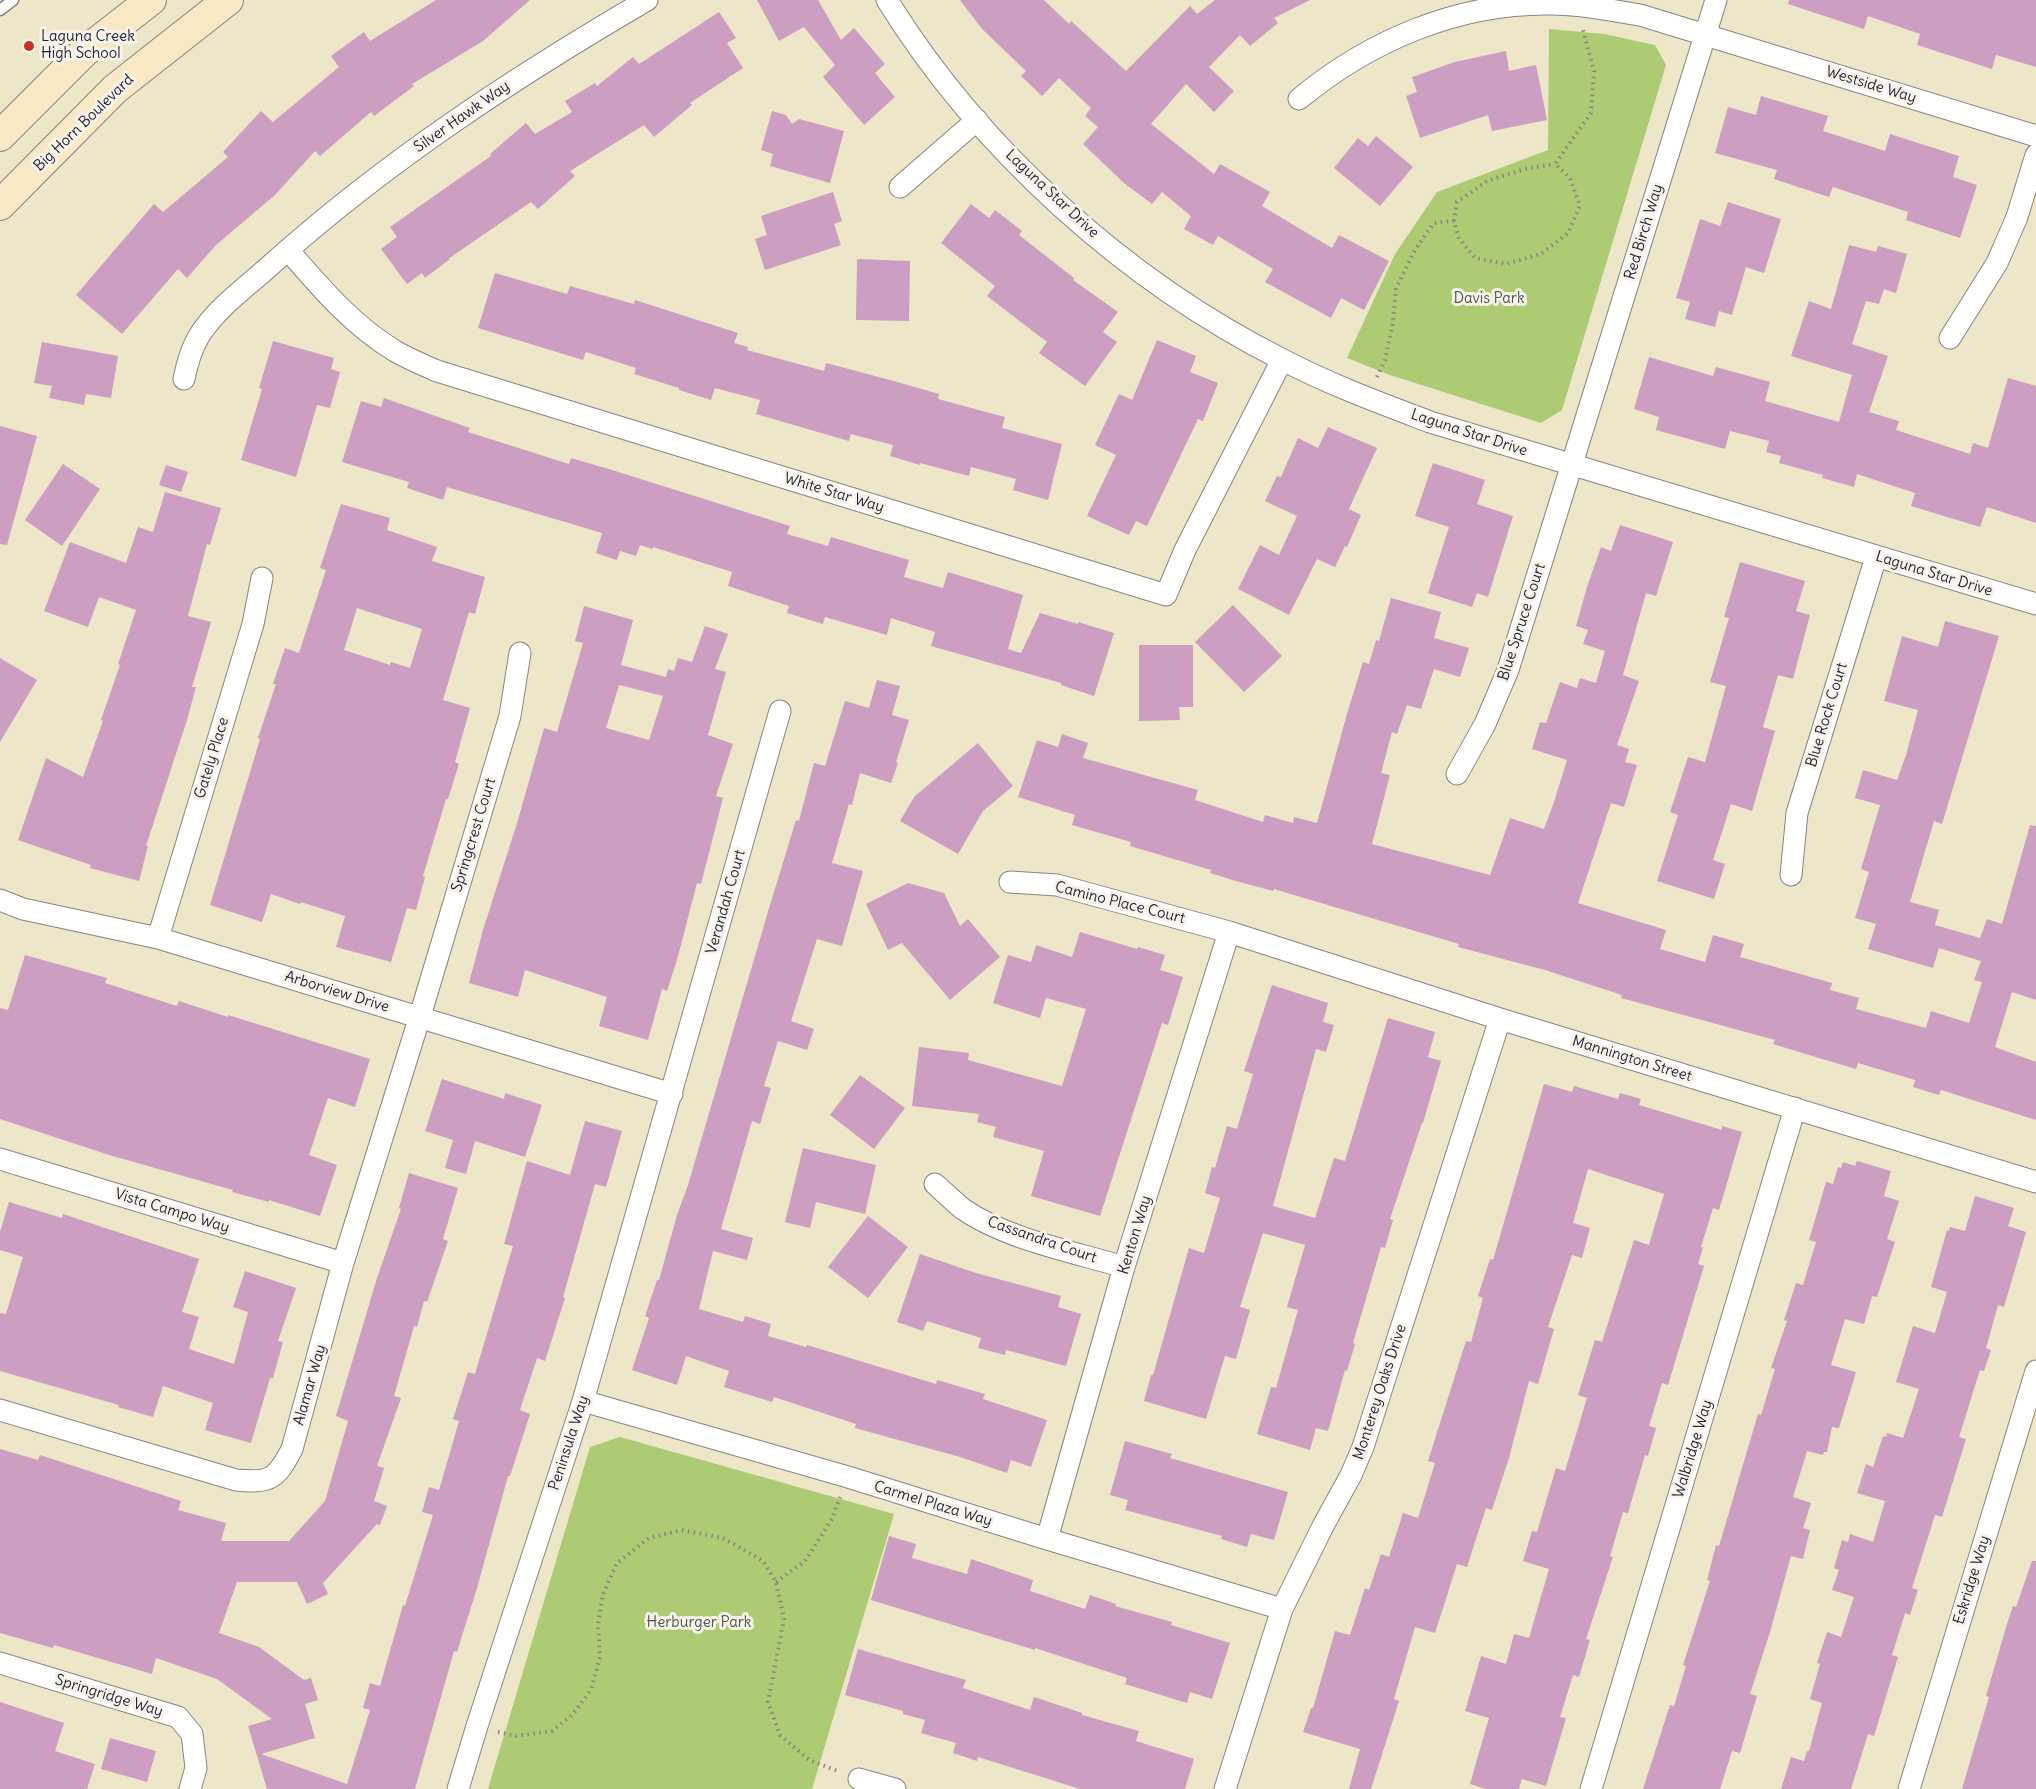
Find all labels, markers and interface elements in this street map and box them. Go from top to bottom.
place label: Laguna Creek High School [41,28,135,63]
marker: Laguna Creek High School [22,39,36,53]
street label: Westside Way [1824,63,1918,107]
street label: Big Horn Boulevard [30,71,138,175]
street label: Silver Hawk Way [411,77,513,157]
street label: Laguna Star Drive [1001,146,1103,242]
street label: Red Birch Way [1621,182,1667,282]
park label: Davis Park [1453,290,1525,308]
street label: Laguna Star Drive [1408,406,1530,460]
street label: White Star Way [782,469,886,517]
street label: Laguna Star Drive [1873,548,1995,600]
street label: Blue Spruce Court [1495,561,1549,683]
street label: Blue Rock Court [1803,661,1851,769]
street label: Gately Place [191,715,233,801]
street label: Springcrest Court [448,776,500,894]
street label: Verandah Court [702,848,750,956]
street label: Camino Place Court [1053,878,1187,928]
street label: Arborview Drive [283,968,391,1016]
street label: Mannington Street [1570,1032,1694,1086]
street label: Vista Campo Way [113,1185,231,1237]
street label: Kenton Way [1114,1193,1156,1277]
street label: Cassandra Court [985,1213,1099,1267]
street label: Monterey Oaks Drive [1350,1322,1410,1462]
street label: Alamar Way [290,1343,330,1427]
street label: Peninsula Way [545,1393,593,1493]
street label: Walbridge Way [1670,1398,1716,1500]
street label: Carmel Plaza Way [872,1477,994,1531]
street label: Eskridge Way [1950,1533,1994,1627]
park label: Herburger Park [647,1614,751,1632]
street label: Springridge Way [53,1671,165,1721]

